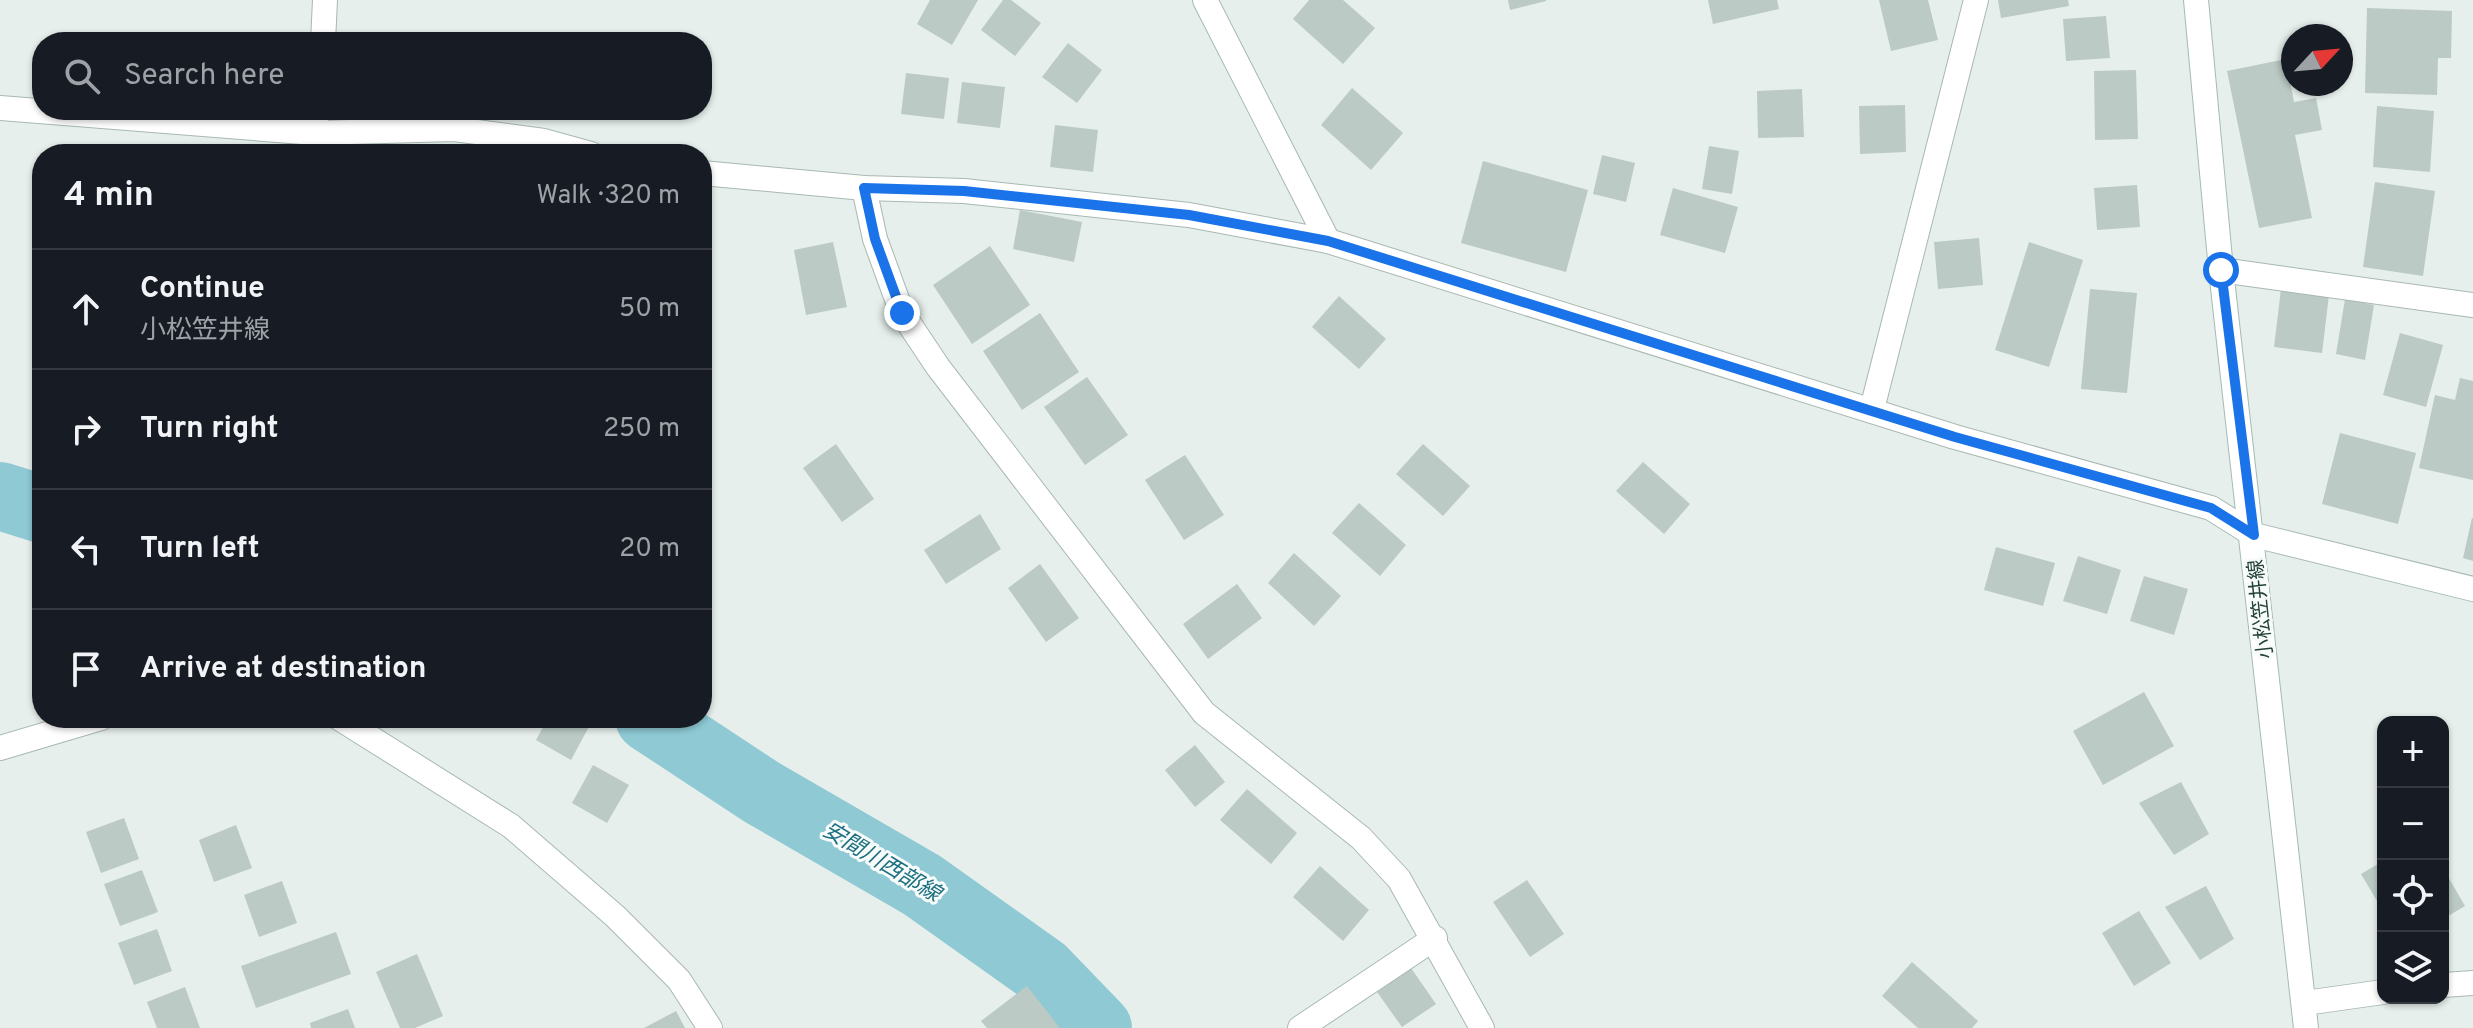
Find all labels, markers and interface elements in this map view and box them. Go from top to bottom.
north arrow [2281,24,2353,96]
search box [32,32,712,120]
icon: search [60,54,104,98]
text: Search here [124,58,284,95]
text: 4 min [64,175,154,218]
text: Walk · 320 m [536,180,680,213]
route start [2203,252,2239,288]
text: Continue [140,271,265,308]
icon: ahead [64,287,108,331]
text: 50 m [619,293,680,326]
route end [884,295,920,331]
text: 小松笠井線 [140,315,270,348]
icon: right [64,407,108,451]
text: Turn right [140,411,278,448]
text: 250 m [603,413,680,446]
icon: left [64,527,108,571]
text: Turn left [140,531,260,568]
text: 20 m [619,533,680,566]
street label: 小松笠井線 [2244,558,2280,660]
icon: arrive [64,647,108,691]
text: Arrive at destination [140,651,426,688]
map controls [2377,716,2449,1004]
button: + [2377,716,2449,788]
button: − [2377,788,2449,860]
water label: 安間川西部線 [817,817,947,910]
button: locate [2377,860,2449,932]
button: layers [2377,932,2449,1004]

